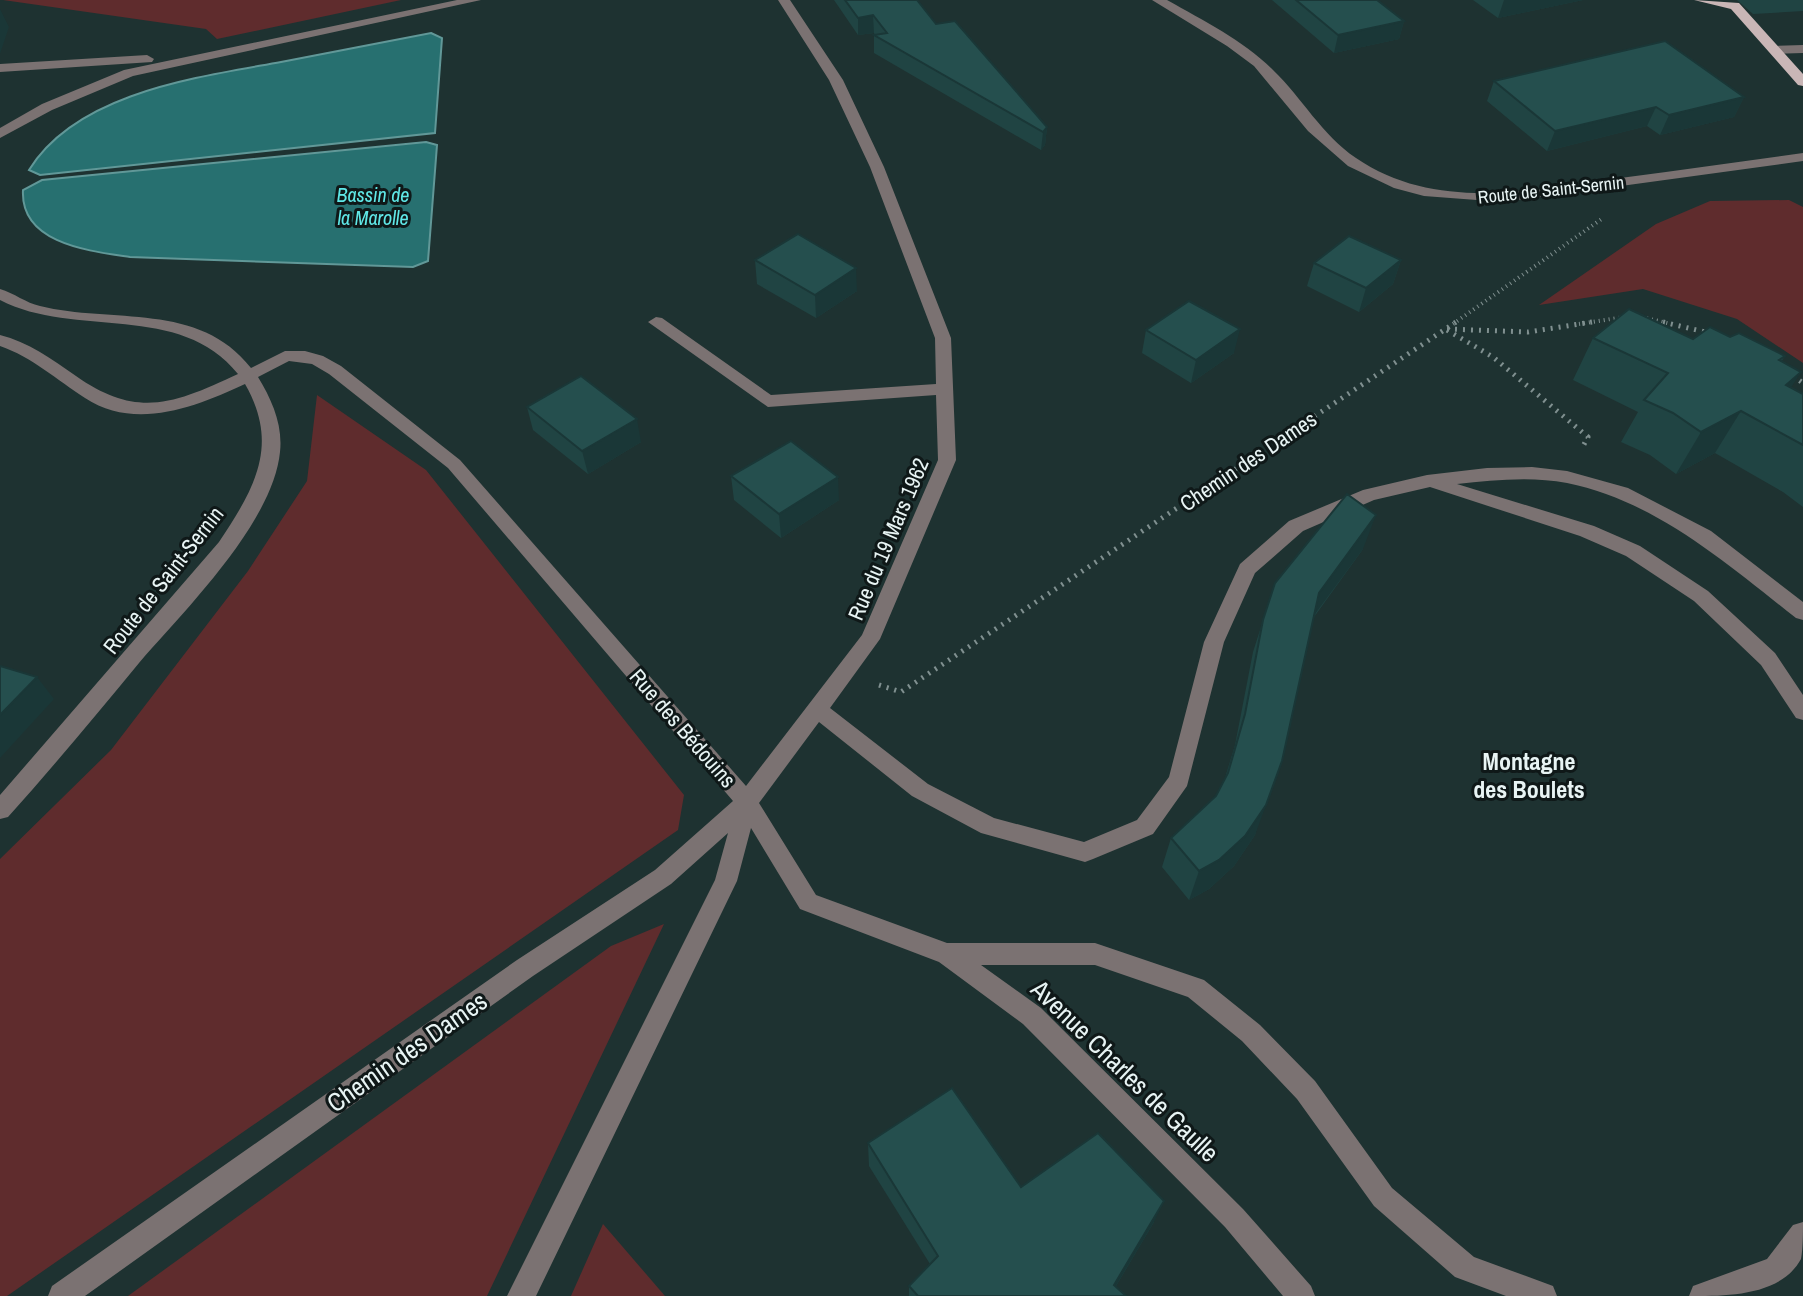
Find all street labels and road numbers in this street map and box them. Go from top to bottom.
street label: Route de Saint-Sernin [1477,169,1625,210]
street label: Chemin des Dames [1174,404,1322,518]
street label: Rue du 19 Mars 1962 [840,453,936,625]
street label: Route de Saint-Sernin [96,500,230,660]
street label: Rue des Bédouins [623,662,743,794]
street label: Avenue Charles de Gaulle [1023,971,1227,1170]
street label: Chemin des Dames [320,983,494,1120]

